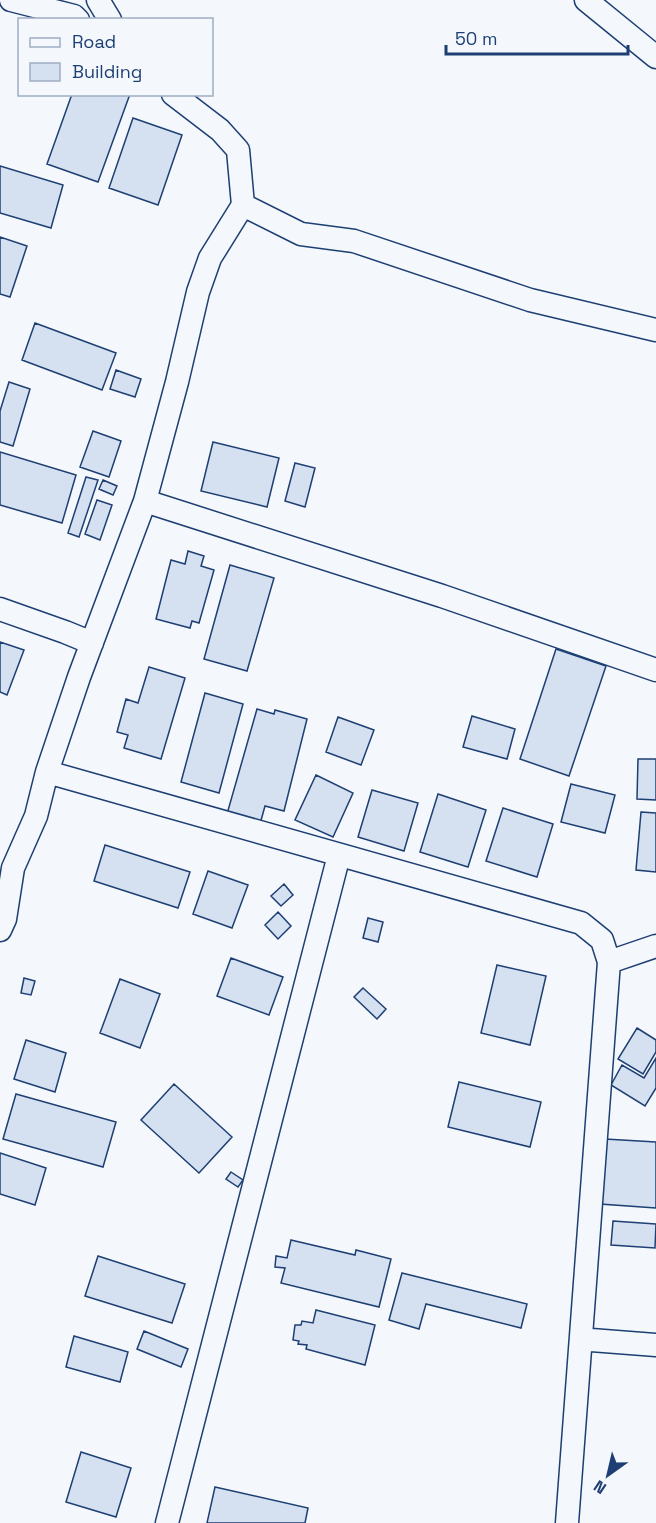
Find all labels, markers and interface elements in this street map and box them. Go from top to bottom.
legend [18,18,213,96]
scale bar [446,18,628,56]
text: 50 m [455,27,497,50]
text: Road [72,30,116,53]
text: Building [72,60,142,83]
north arrow [578,1445,638,1505]
text: N [590,1475,610,1499]

